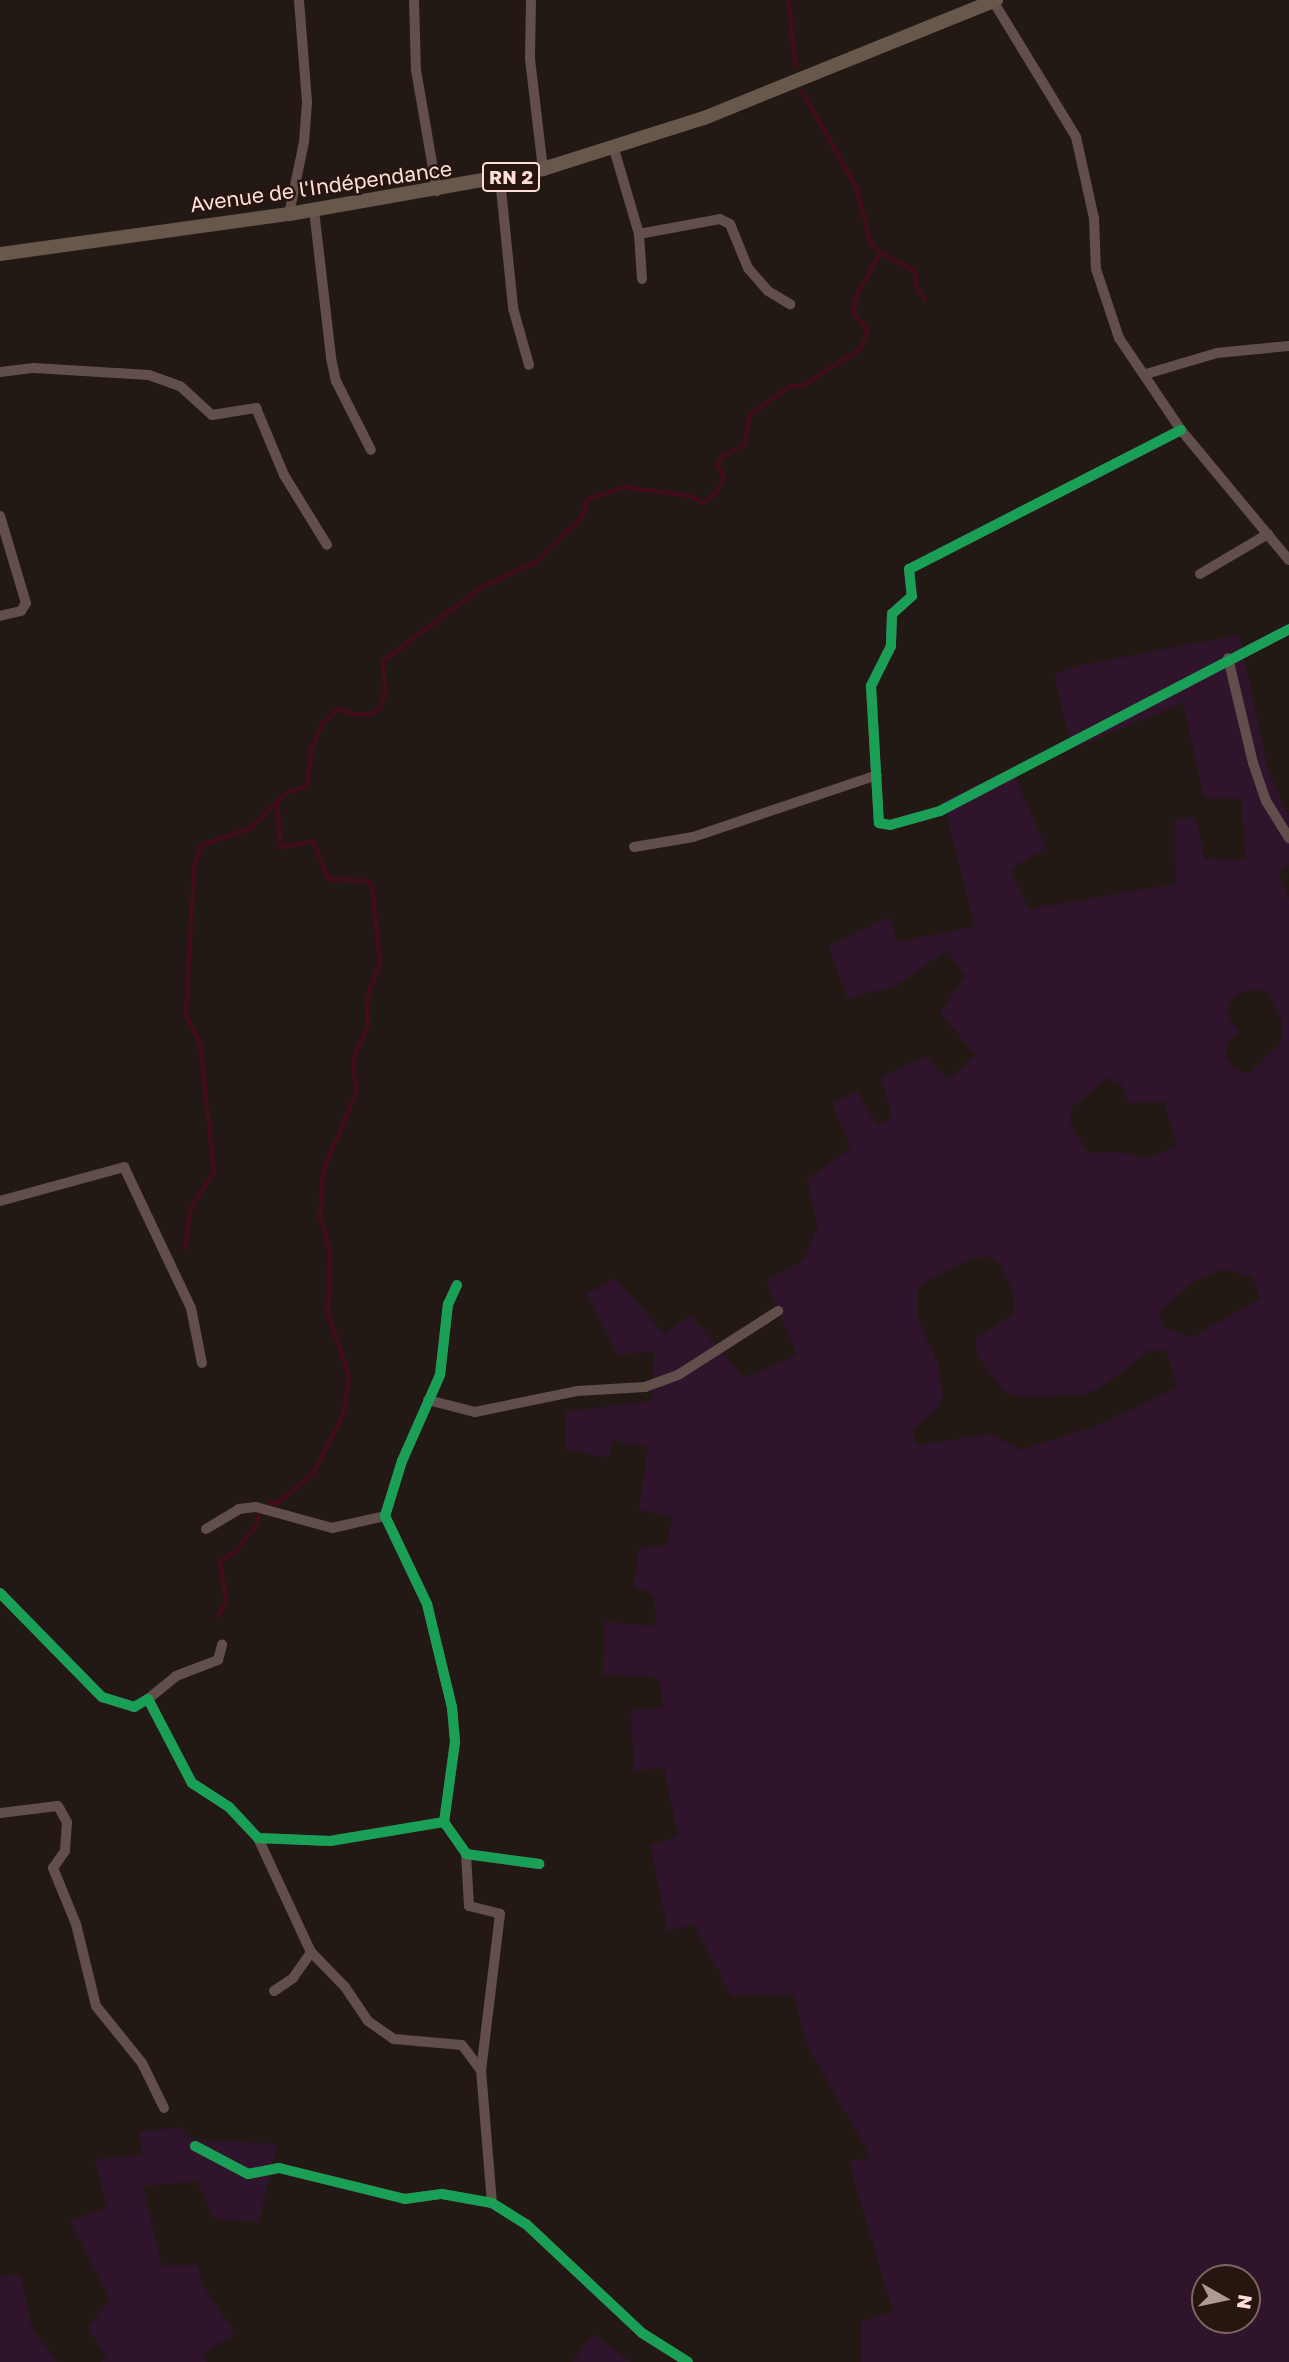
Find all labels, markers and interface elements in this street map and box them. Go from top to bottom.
street label: Avenue de l'Indépendance [188,155,454,217]
road number: RN 2 [481,162,541,192]
north arrow [1191,2264,1261,2334]
text: N [1233,2293,1258,2311]

